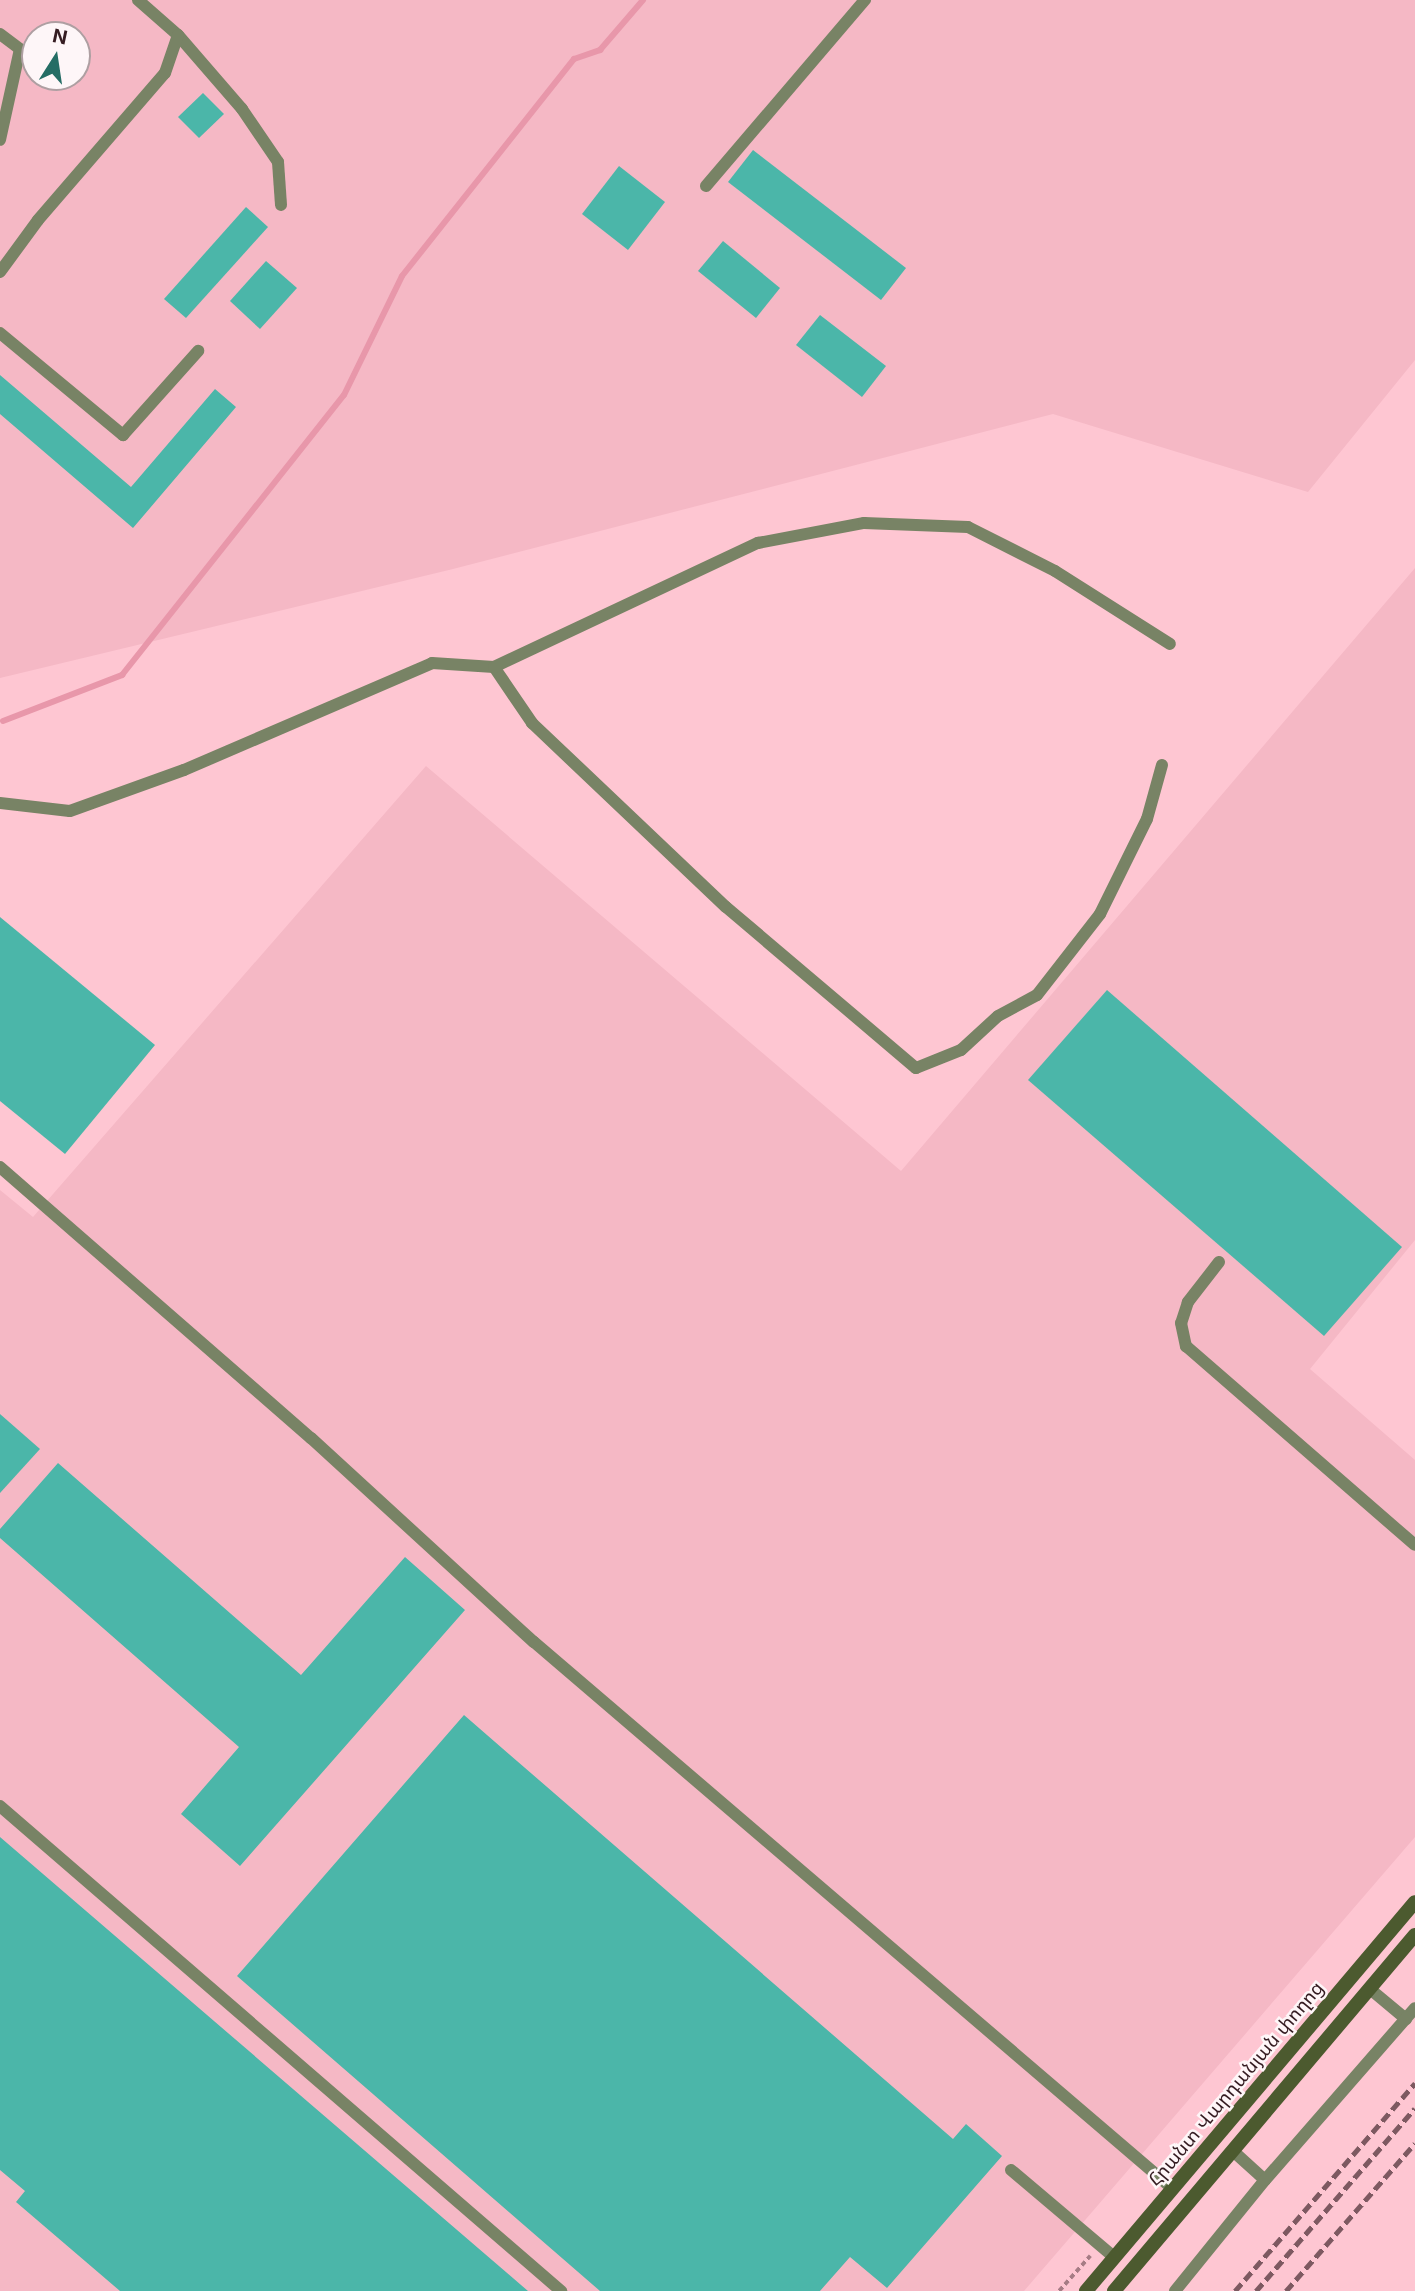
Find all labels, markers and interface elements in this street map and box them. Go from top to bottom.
north arrow [21,21,91,91]
text: N [51,24,70,50]
street label: Հրանտ Վարդանյան փողոց [1144,1977,1328,2191]

